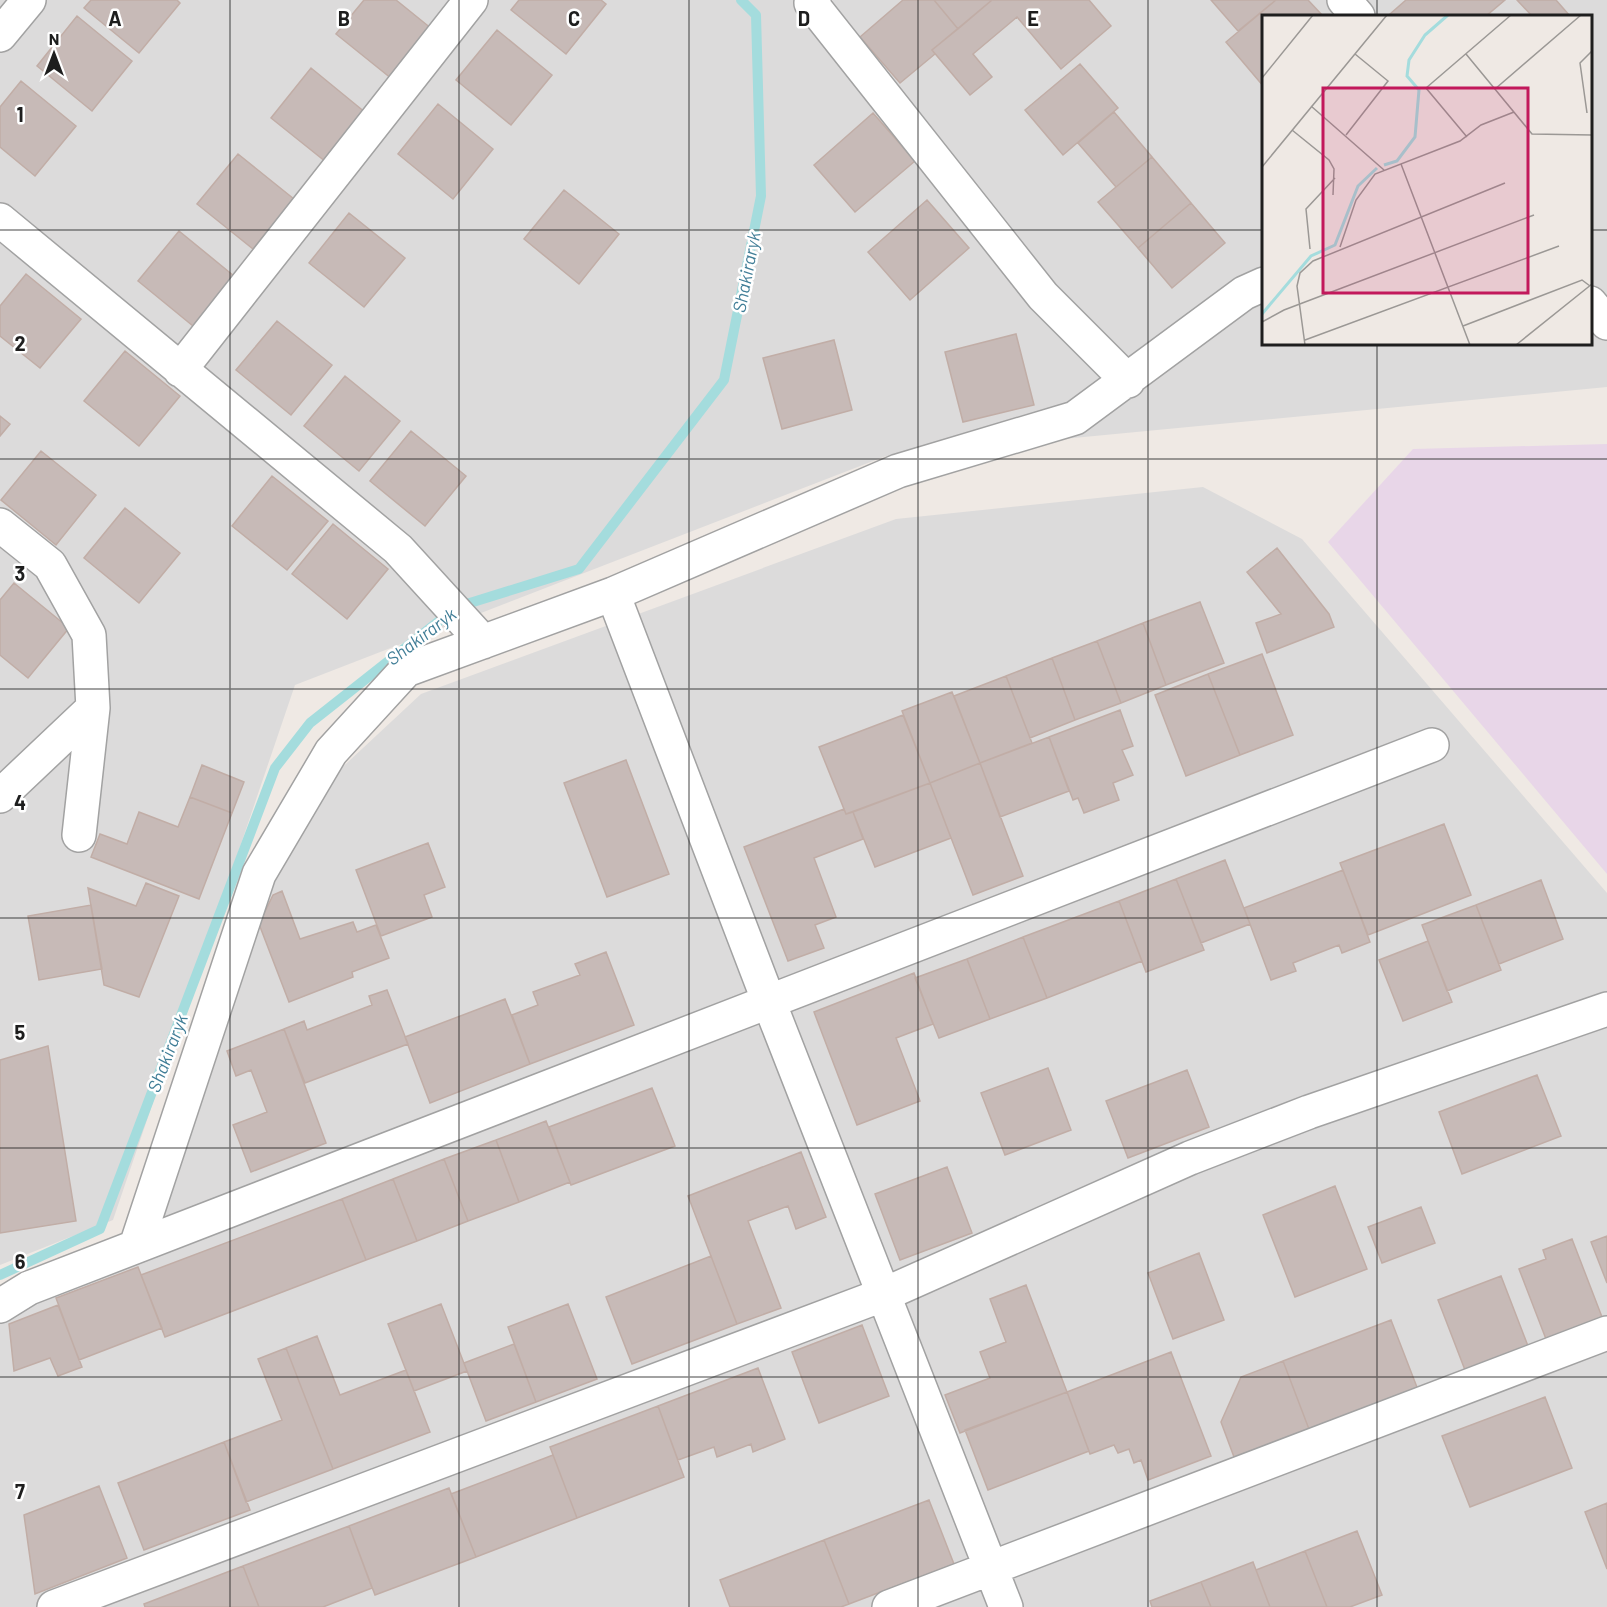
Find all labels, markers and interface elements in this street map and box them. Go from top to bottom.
text: A [108,6,122,30]
text: B [338,6,350,30]
text: C [568,6,580,30]
text: D [798,6,810,30]
text: E [1027,6,1039,30]
inset map [1262,15,1592,345]
north arrow [24,24,84,84]
text: N [49,29,59,48]
text: 1 [16,102,24,126]
water label: Shakiraryk [727,230,765,314]
text: 2 [14,331,26,355]
text: 3 [15,561,25,585]
water label: Shakiraryk [382,602,460,669]
text: 4 [14,790,26,814]
water label: Shakiraryk [142,1011,192,1095]
text: 5 [15,1020,26,1044]
text: 6 [15,1249,26,1273]
text: 7 [15,1479,25,1503]

